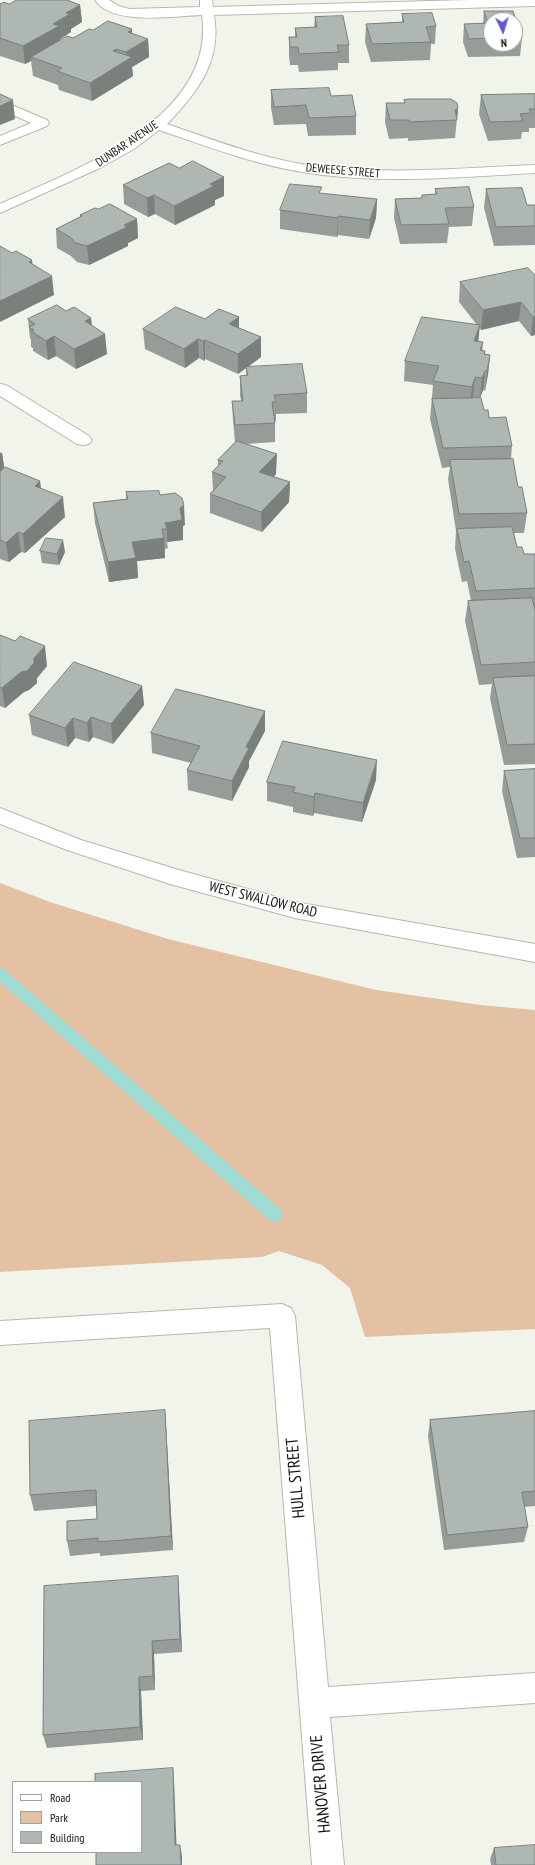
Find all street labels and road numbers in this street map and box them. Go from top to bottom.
street label: DUNBAR AVENUE [93,118,161,170]
street label: DEWEESE STREET [305,161,381,181]
street label: WEST SWALLOW ROAD [207,878,319,922]
street label: HULL STREET [282,1437,310,1519]
street label: HANOVER DRIVE [307,1734,335,1834]

